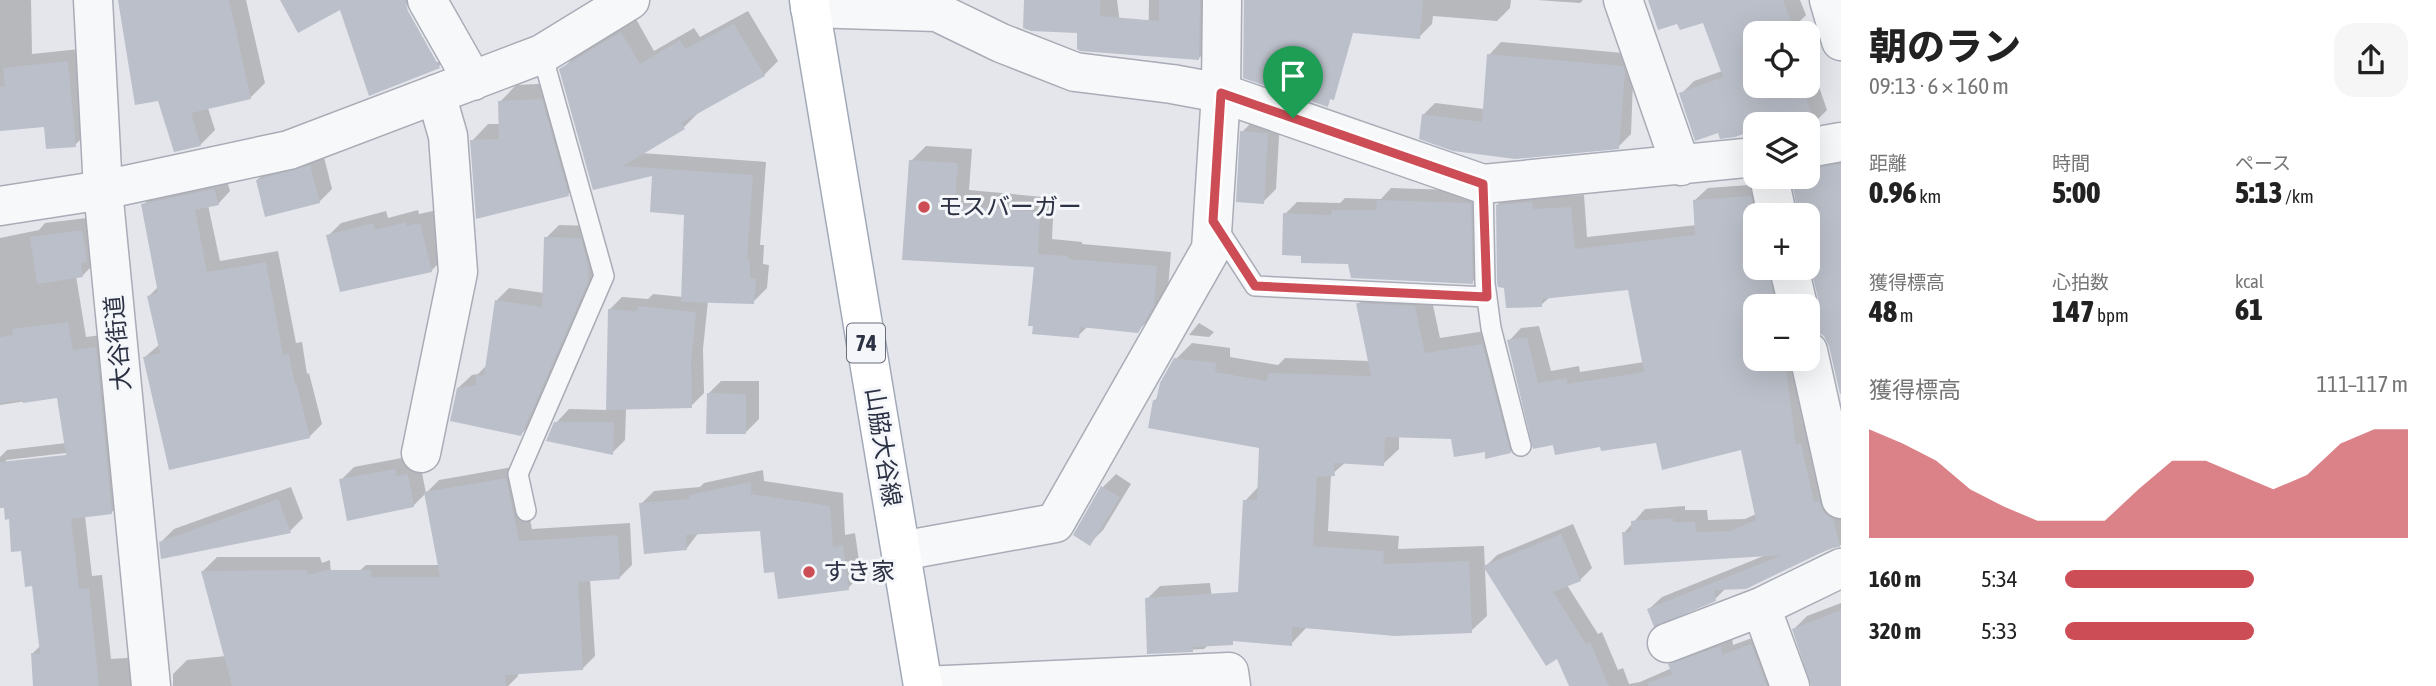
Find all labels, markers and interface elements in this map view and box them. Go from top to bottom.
map controls [1743,21,1820,371]
button: locate [1743,21,1820,98]
button: share [2334,23,2408,97]
text: 朝のラン [1869,25,2021,68]
pin [1263,46,1323,118]
icon: arrive [1274,57,1312,95]
text: 09:13 · 6 × 160 m [1869,73,2009,99]
button: layers [1743,112,1820,189]
text: 距離 [1869,152,1907,174]
text: 時間 [2052,152,2090,174]
text: ペース [2235,152,2291,174]
text: 0.96 [1869,175,1917,209]
text: 5:00 [2052,175,2100,209]
text: 5:13 [2235,175,2283,209]
text: km [1917,185,1941,207]
text: /km [2283,185,2314,207]
place label: モスバーガー [938,193,1082,220]
marker: モスバーガー [916,199,932,215]
button: + [1743,203,1820,280]
text: kcal [2235,270,2264,292]
text: 獲得標高 [1869,271,1945,293]
text: 心拍数 [2052,271,2109,293]
text: 61 [2235,292,2263,326]
street label: 大谷街道 [100,294,135,392]
button: − [1743,294,1820,371]
text: 48 [1869,294,1897,328]
text: 147 [2052,294,2094,328]
text: m [1897,304,1914,326]
text: bpm [2094,304,2129,326]
road number: 74 [847,324,885,362]
text: 111–117 m [2317,371,2408,397]
text: 獲得標高 [1869,377,1961,403]
street label: 山脇大谷線 [861,386,906,508]
place label: すき家 [823,558,895,585]
marker: すき家 [801,564,817,580]
text: 160 m [1869,566,1921,592]
text: 5:34 [1981,566,2018,592]
text: 320 m [1869,618,1921,644]
text: 5:33 [1981,618,2018,644]

